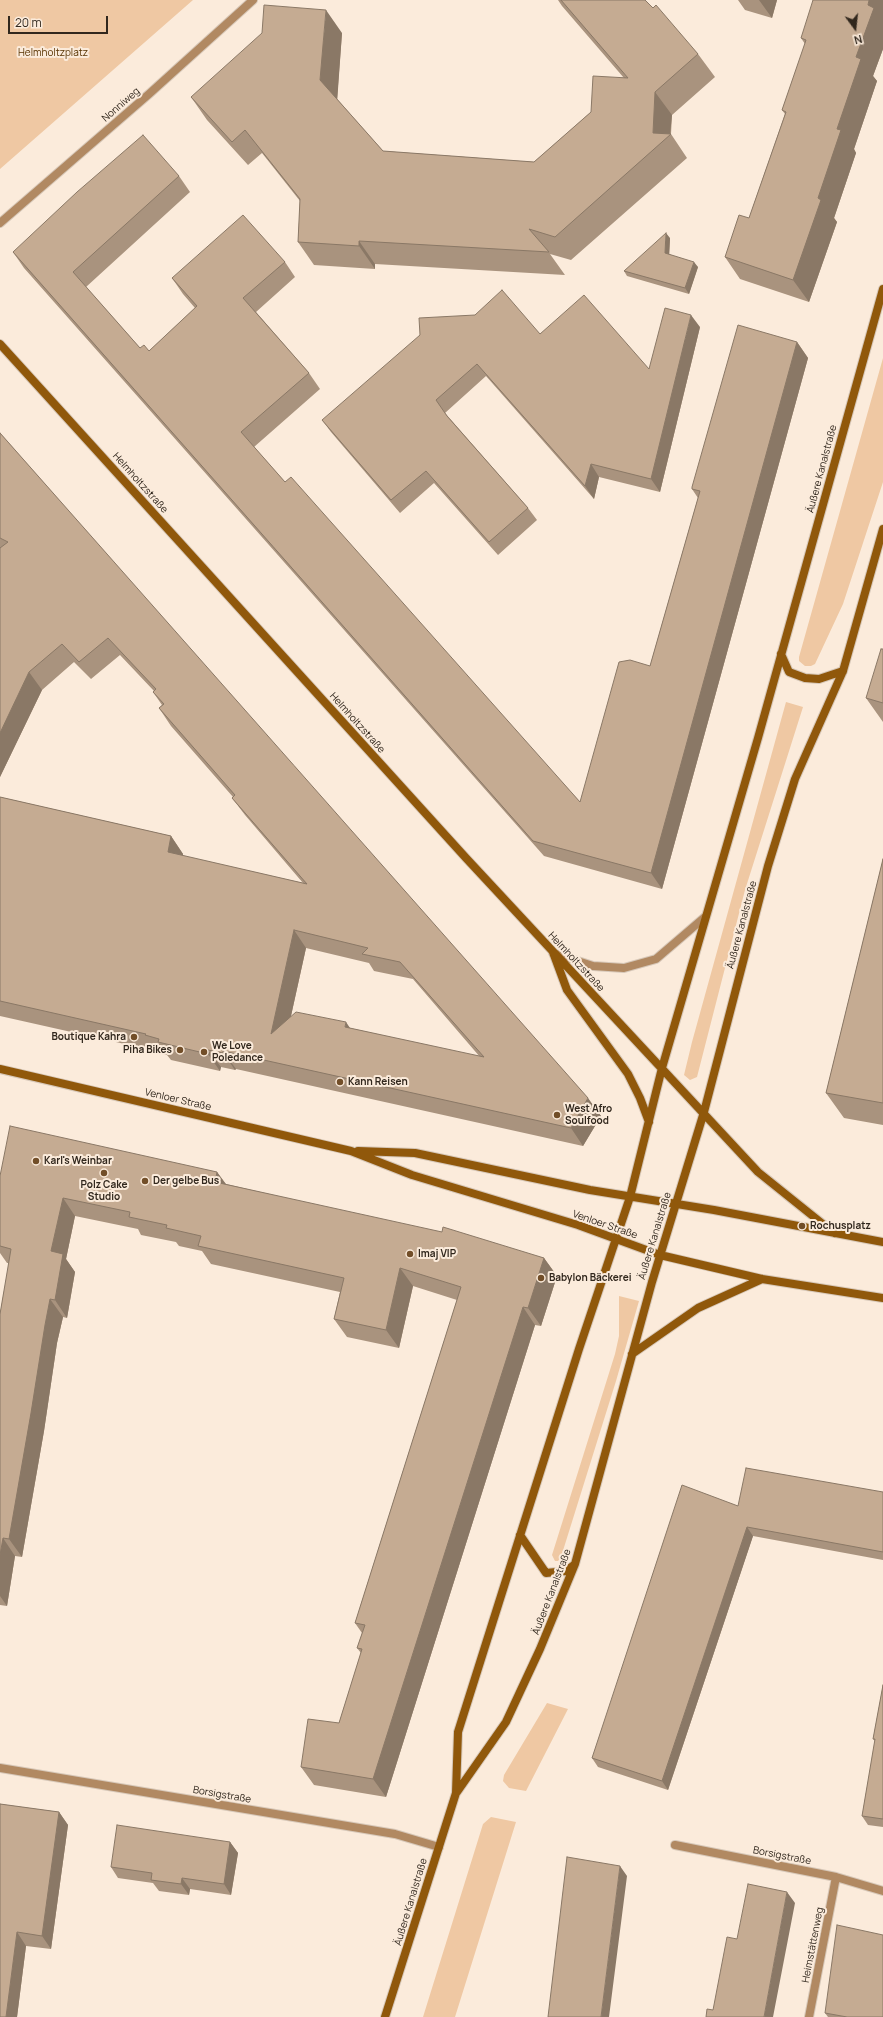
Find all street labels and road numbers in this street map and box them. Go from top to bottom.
street label: Nonniweg [100,85,142,125]
street label: Äußere Kanalstraße [804,424,840,514]
street label: Helmholtzstraße [110,450,170,516]
street label: Helmholtzstraße [327,690,387,756]
street label: Äußere Kanalstraße [724,880,760,970]
street label: Helmholtzstraße [545,930,607,994]
street label: Venloer Straße [144,1087,212,1113]
street label: Äußere Kanalstraße [636,1191,674,1281]
street label: Venloer Straße [571,1208,639,1242]
street label: Äußere Kanalstraße [530,1547,574,1637]
street label: Borsigstraße [192,1784,252,1806]
street label: Borsigstraße [752,1844,812,1868]
street label: Äußere Kanalstraße [392,1857,430,1947]
street label: Heimstättenweg [800,1906,826,1984]

